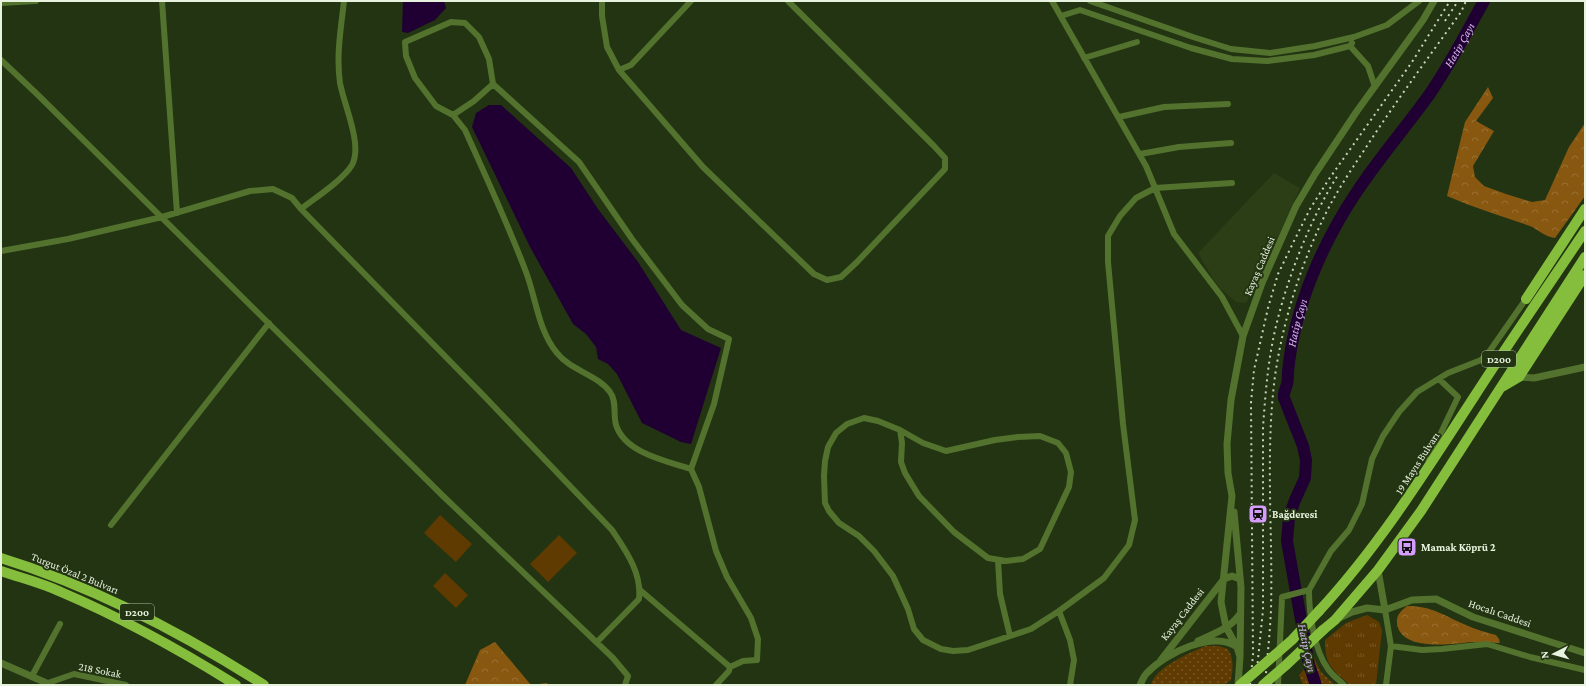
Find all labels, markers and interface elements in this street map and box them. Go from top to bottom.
water label: Hatip Çayı [1441,20,1478,70]
street label: Kayaş Caddesi [1241,235,1278,298]
water label: Hatip Çayı [1285,297,1310,348]
road number: D200 [1482,351,1516,367]
street label: 19 Mayıs Bulvarı [1393,430,1442,497]
station icon: Bağderesi [1247,503,1269,525]
place label: Bağderesi [1272,508,1318,520]
bus stop icon: Mamak Köprü 2 [1396,536,1418,558]
place label: Mamak Köprü 2 [1421,541,1496,553]
street label: Turgut Özal 2 Bulvarı [29,550,121,597]
street label: Kayaş Caddesi [1158,585,1207,643]
street label: Hocalı Caddesi [1467,597,1533,629]
road number: D200 [120,604,154,620]
water label: Hatip Çayı [1295,622,1319,674]
north arrow [1534,634,1574,674]
text: N [1538,650,1550,659]
street label: 218 Sokak [78,660,123,680]

